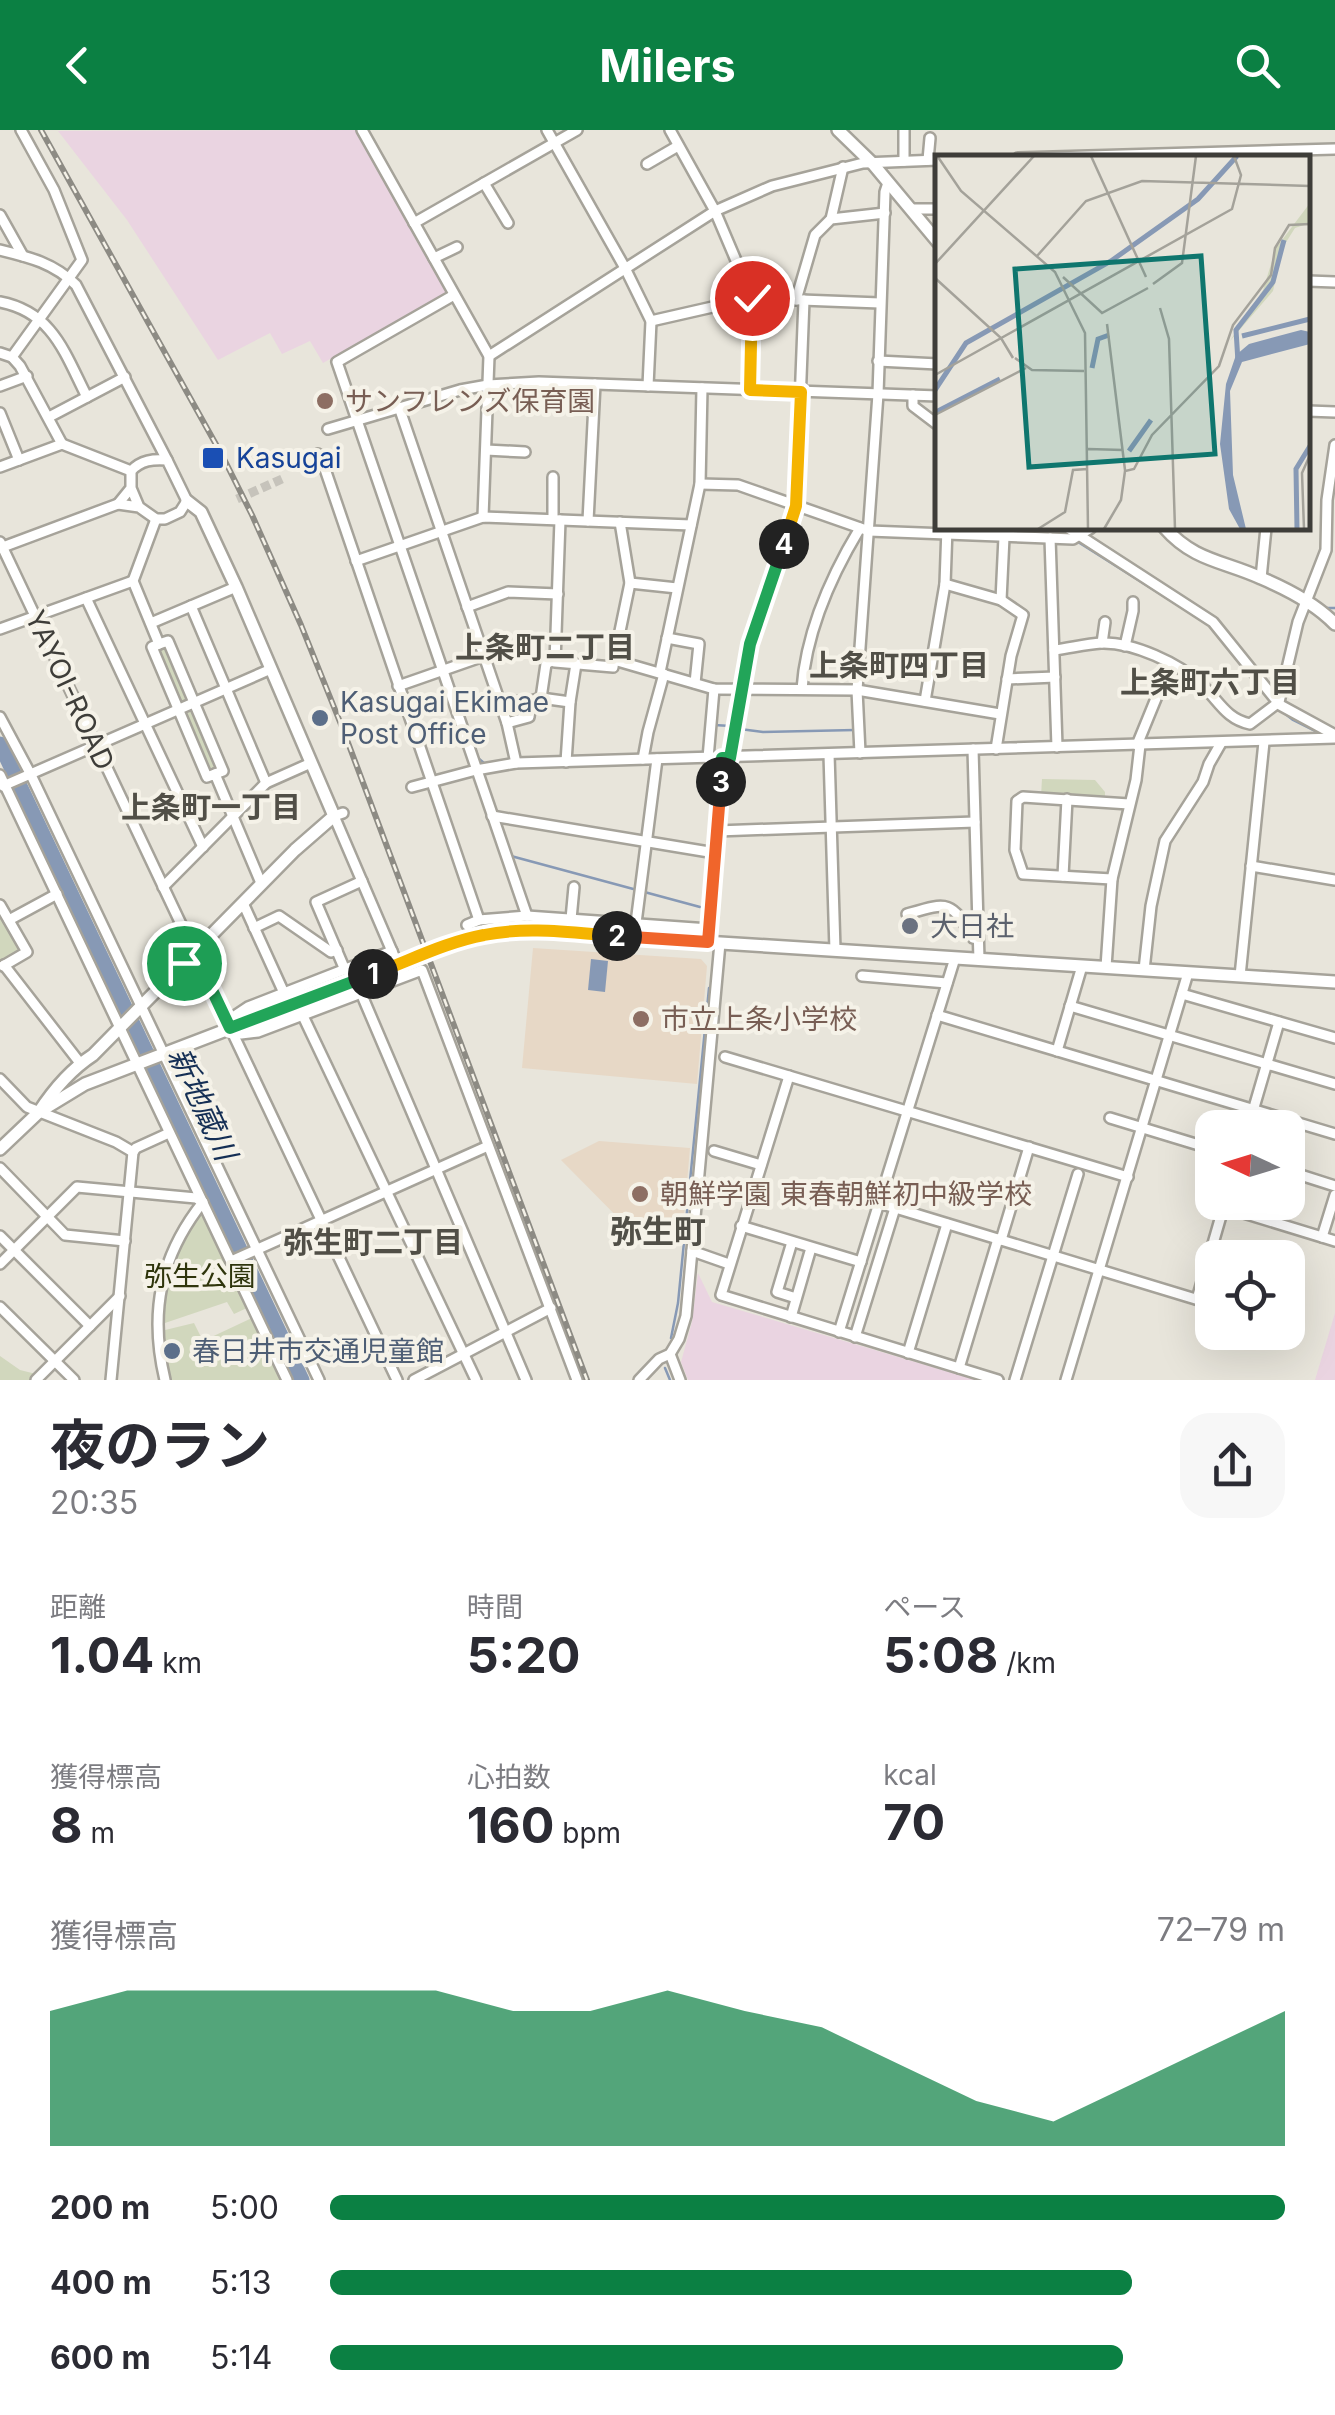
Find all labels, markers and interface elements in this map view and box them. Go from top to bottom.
icon: back [50,38,105,93]
text: Milers [599,38,736,93]
icon: search [1230,38,1285,93]
inset map [935,155,1310,530]
pin [710,256,795,341]
icon: check [725,271,780,326]
place label: サンフレンズ保育園 [345,384,596,418]
marker: サンフレンズ保育園 [314,390,336,412]
place label: Kasugai [236,441,342,475]
marker: Kasugai [200,445,226,471]
pin: 4 [759,519,809,569]
text: 4 [775,527,793,561]
street label: YAYOI-ROAD [18,605,122,775]
district label: 上条町二丁目 [455,629,635,665]
district label: 上条町四丁目 [809,647,989,683]
district label: 上条町六丁目 [1120,664,1300,700]
place label: Kasugai Ekimae Post Office [340,685,549,751]
marker: Kasugai Ekimae Post Office [309,707,331,729]
pin: 3 [696,757,746,807]
text: 3 [712,765,730,799]
district label: 上条町一丁目 [121,789,301,825]
place label: 大日社 [930,909,1014,943]
pin: 2 [592,911,642,961]
marker: 大日社 [899,915,921,937]
text: 2 [608,919,626,953]
pin [142,921,227,1006]
icon: arrive [157,936,212,991]
pin: 1 [348,949,398,999]
text: 1 [367,957,379,991]
place label: 市立上条小学校 [661,1002,857,1036]
marker: 市立上条小学校 [630,1008,652,1030]
water label: 新地蔵川 [161,1042,246,1168]
north arrow [1195,1110,1305,1220]
map controls [1195,1110,1305,1350]
place label: 朝鮮学園 東春朝鮮初中級学校 [660,1177,1032,1211]
marker: 朝鮮学園 東春朝鮮初中級学校 [629,1183,651,1205]
district label: 弥生町 [610,1212,706,1251]
district label: 弥生町二丁目 [283,1224,463,1260]
button: locate [1195,1240,1305,1350]
park label: 弥生公園 [144,1259,256,1293]
place label: 春日井市交通児童館 [192,1334,444,1368]
marker: 春日井市交通児童館 [161,1340,183,1362]
text: 夜のラン [50,1412,270,1478]
button: share [1180,1413,1285,1518]
text: 20:35 [50,1483,138,1522]
text: 距離 [50,1590,106,1624]
text: 時間 [467,1590,523,1624]
text: ペース [883,1590,966,1624]
text: 1.04 [50,1625,154,1685]
text: 5:20 [467,1625,581,1685]
text: 5:08 [883,1625,998,1685]
text: km [154,1646,202,1680]
text: /km [998,1646,1056,1680]
text: kcal [883,1758,937,1792]
text: 獲得標高 [50,1760,162,1794]
text: 心拍数 [467,1760,551,1794]
text: 70 [883,1792,945,1852]
text: 8 [50,1795,83,1855]
text: 160 [467,1795,554,1855]
text: m [83,1816,115,1850]
text: bpm [554,1816,621,1850]
text: 72–79 m [1157,1910,1285,1949]
text: 獲得標高 [50,1916,178,1955]
text: 200 m [50,2188,150,2227]
text: 5:00 [210,2188,279,2227]
text: 400 m [50,2263,152,2302]
text: 5:13 [210,2263,271,2302]
text: 600 m [50,2338,151,2377]
text: 5:14 [210,2338,272,2377]

